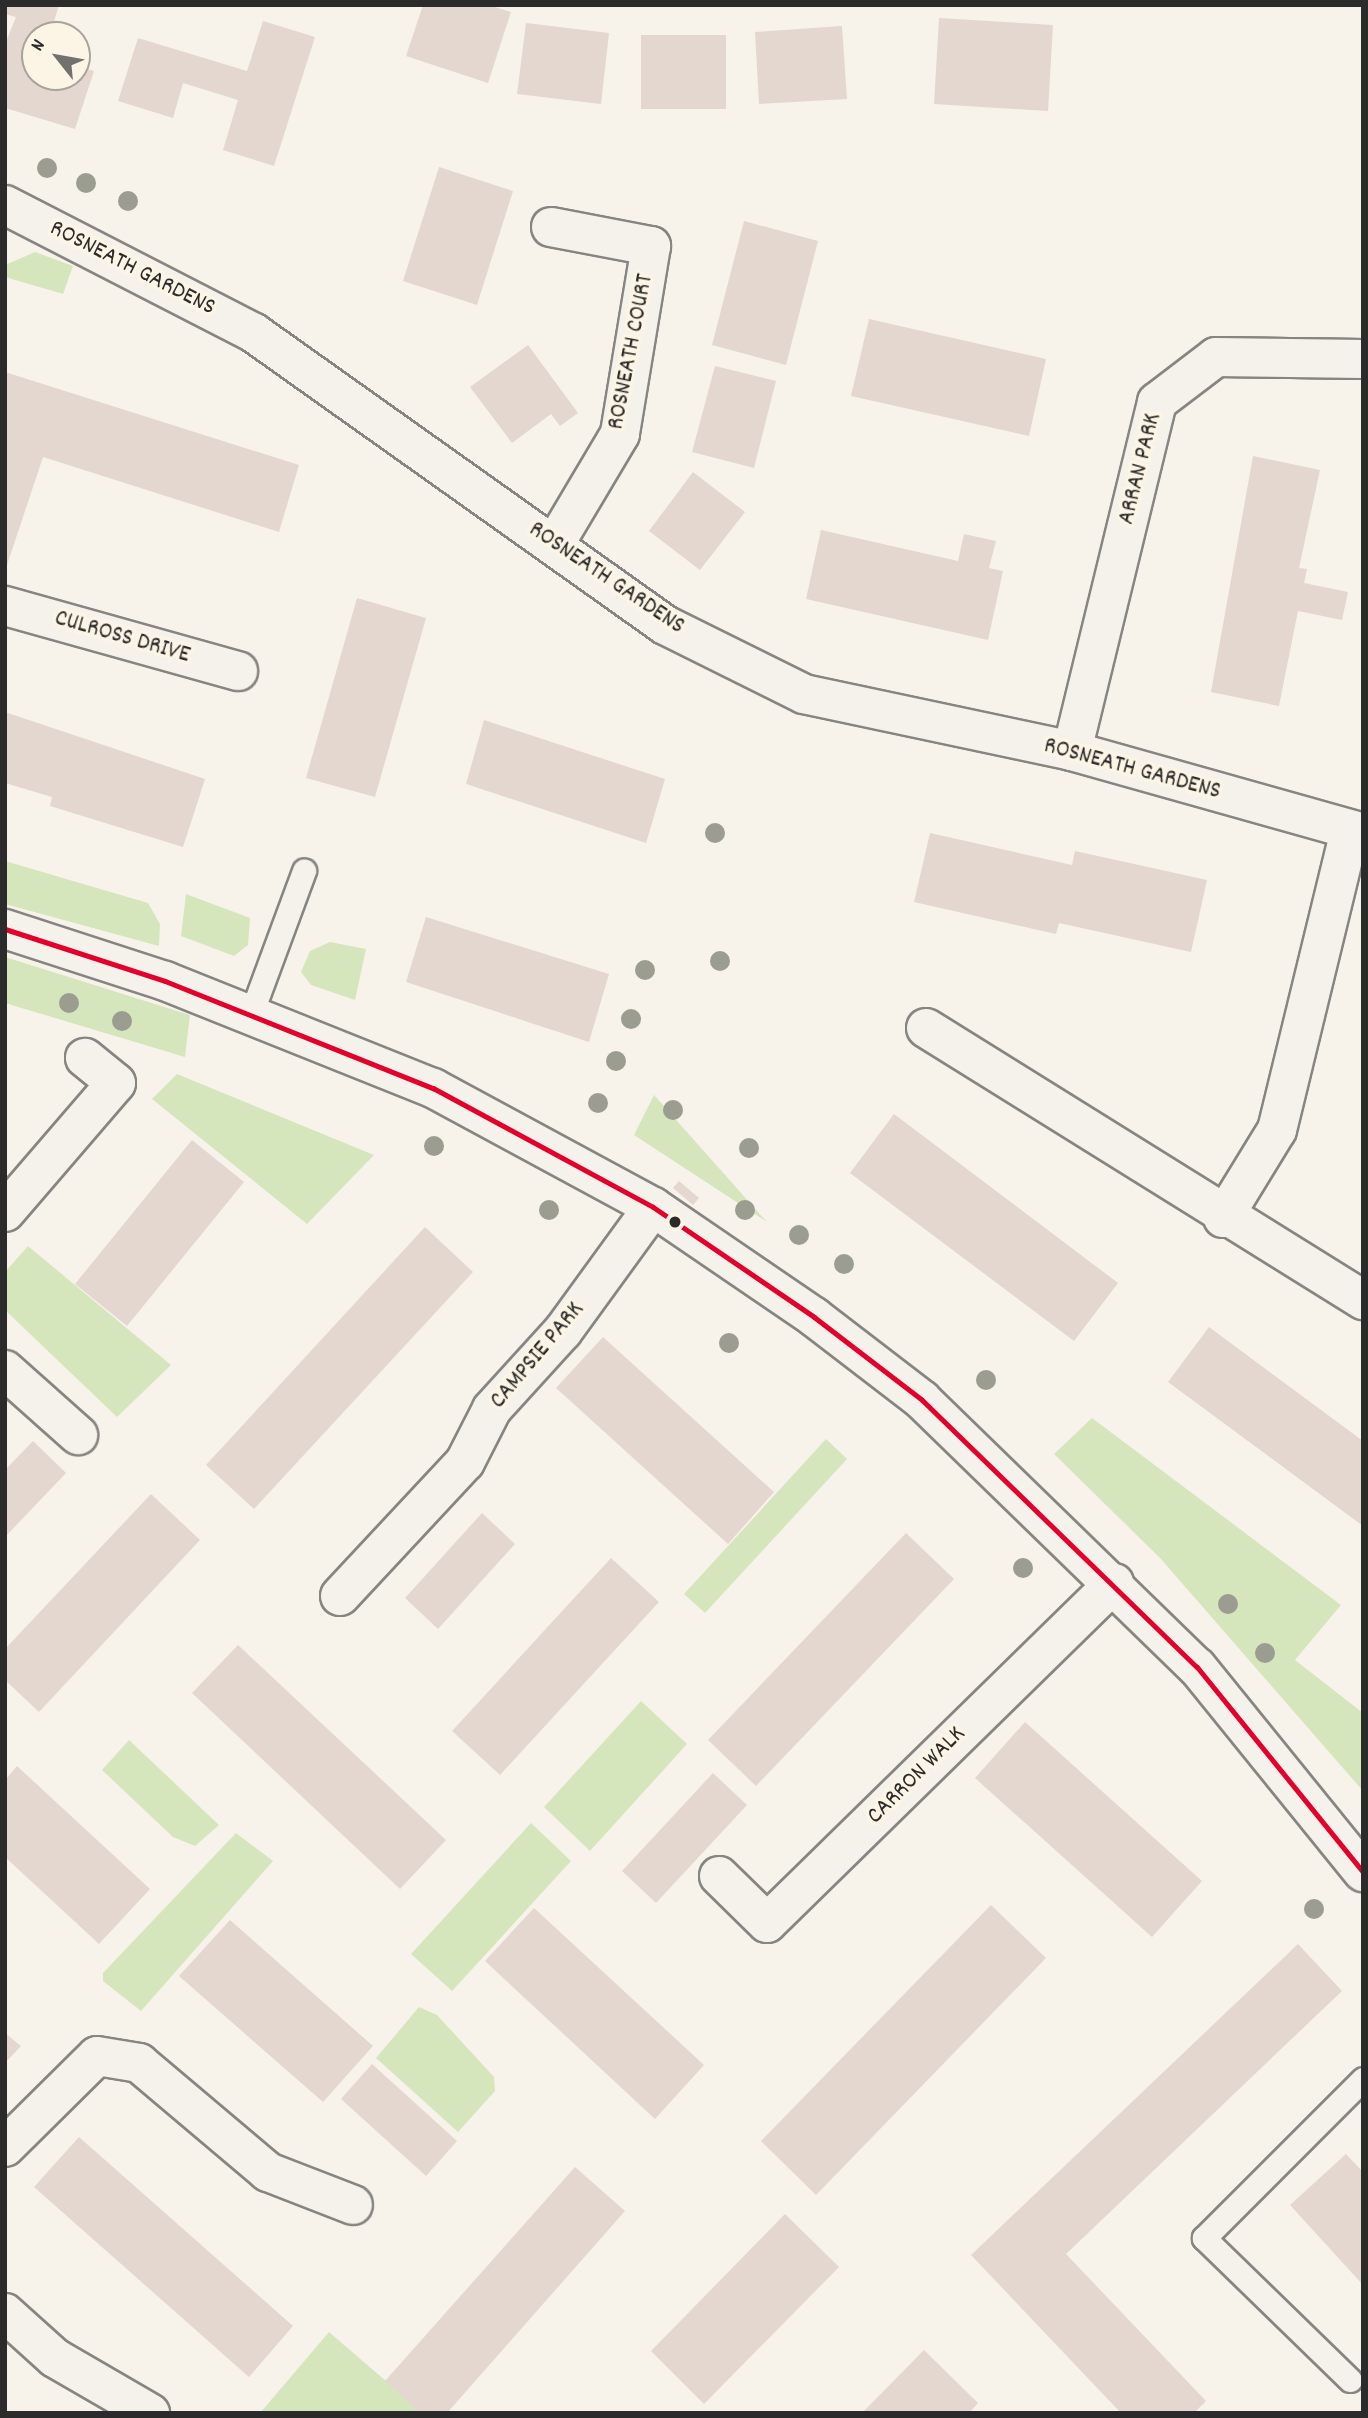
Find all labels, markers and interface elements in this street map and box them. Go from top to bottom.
north arrow [21,21,91,91]
text: N [25,35,53,57]
street label: ROSNEATH GARDENS [44,215,220,323]
street label: ROSNEATH COURT [603,272,661,432]
street label: ARRAN PARK [1113,410,1169,528]
street label: ROSNEATH GARDENS [523,516,689,642]
street label: CULROSS DRIVE [51,605,193,671]
street label: ROSNEATH GARDENS [1040,733,1224,807]
unlabelled marker [668,1215,682,1229]
street label: CAMPSIE PARK [485,1297,591,1415]
street label: CARRON WALK [862,1721,972,1831]

